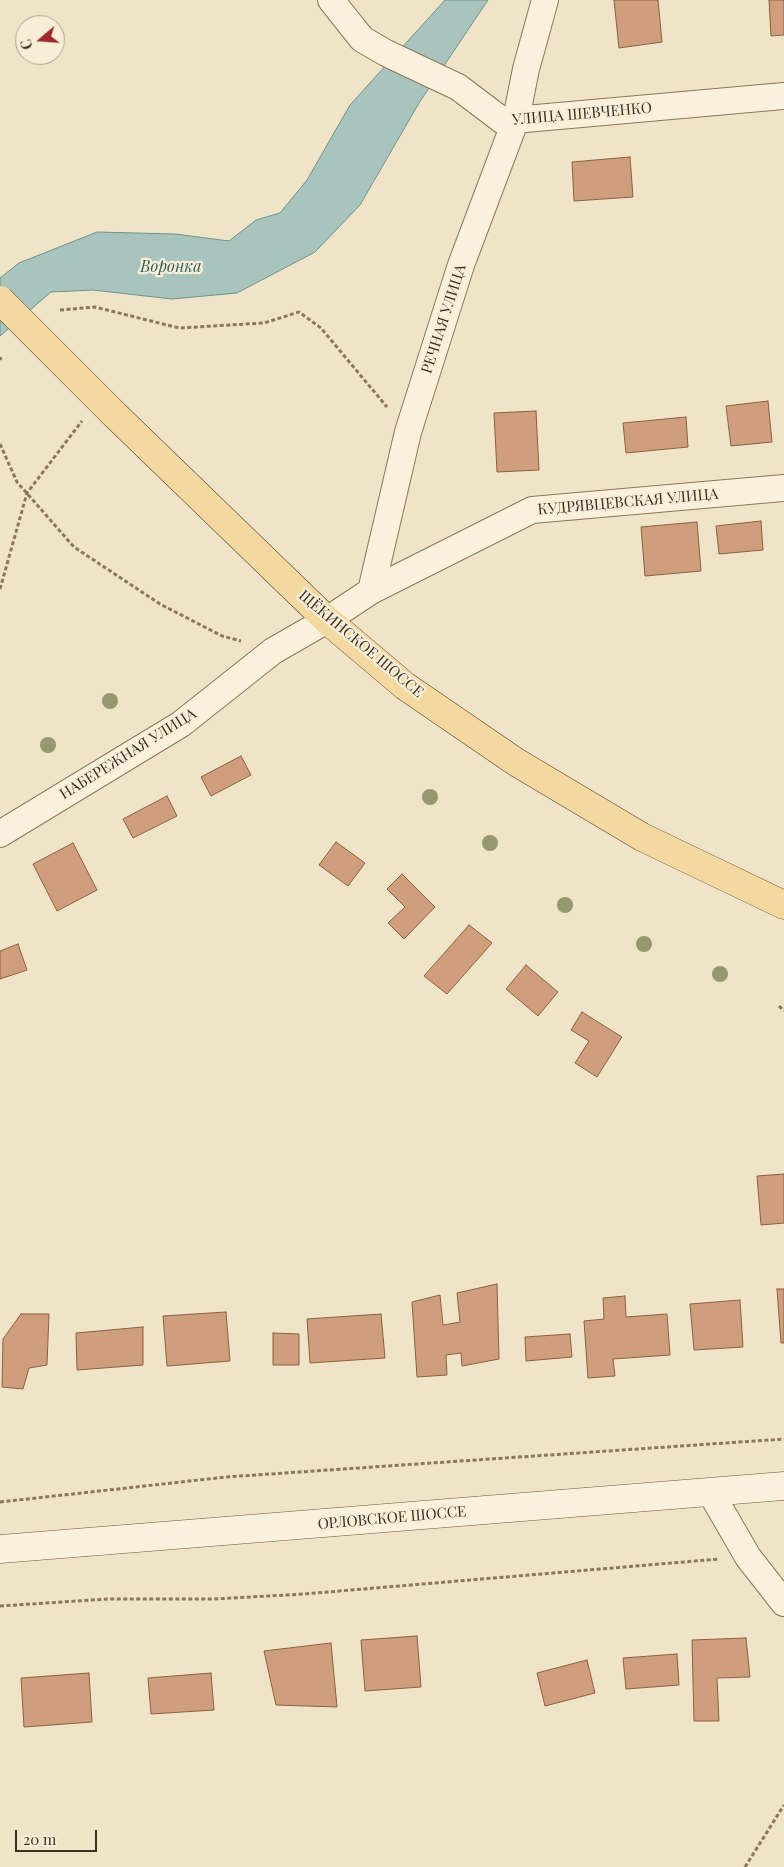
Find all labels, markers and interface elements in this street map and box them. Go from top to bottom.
north arrow [15,15,65,65]
text: С [16,37,37,52]
street label: УЛИЦА ШЕВЧЕНКО [511,99,653,129]
water label: Воронка [140,257,202,277]
street label: РЕЧНАЯ УЛИЦА [418,262,470,376]
street label: КУДРЯВЦЕВСКАЯ УЛИЦА [537,485,719,519]
street label: ЩЁКИНСКОЕ ШОССЕ [295,587,427,701]
street label: НАБЕРЕЖНАЯ УЛИЦА [56,705,200,803]
street label: ОРЛОВСКОЕ ШОССЕ [317,1503,467,1533]
scale bar [18,1820,100,1852]
text: 20 m [23,1829,56,1849]

